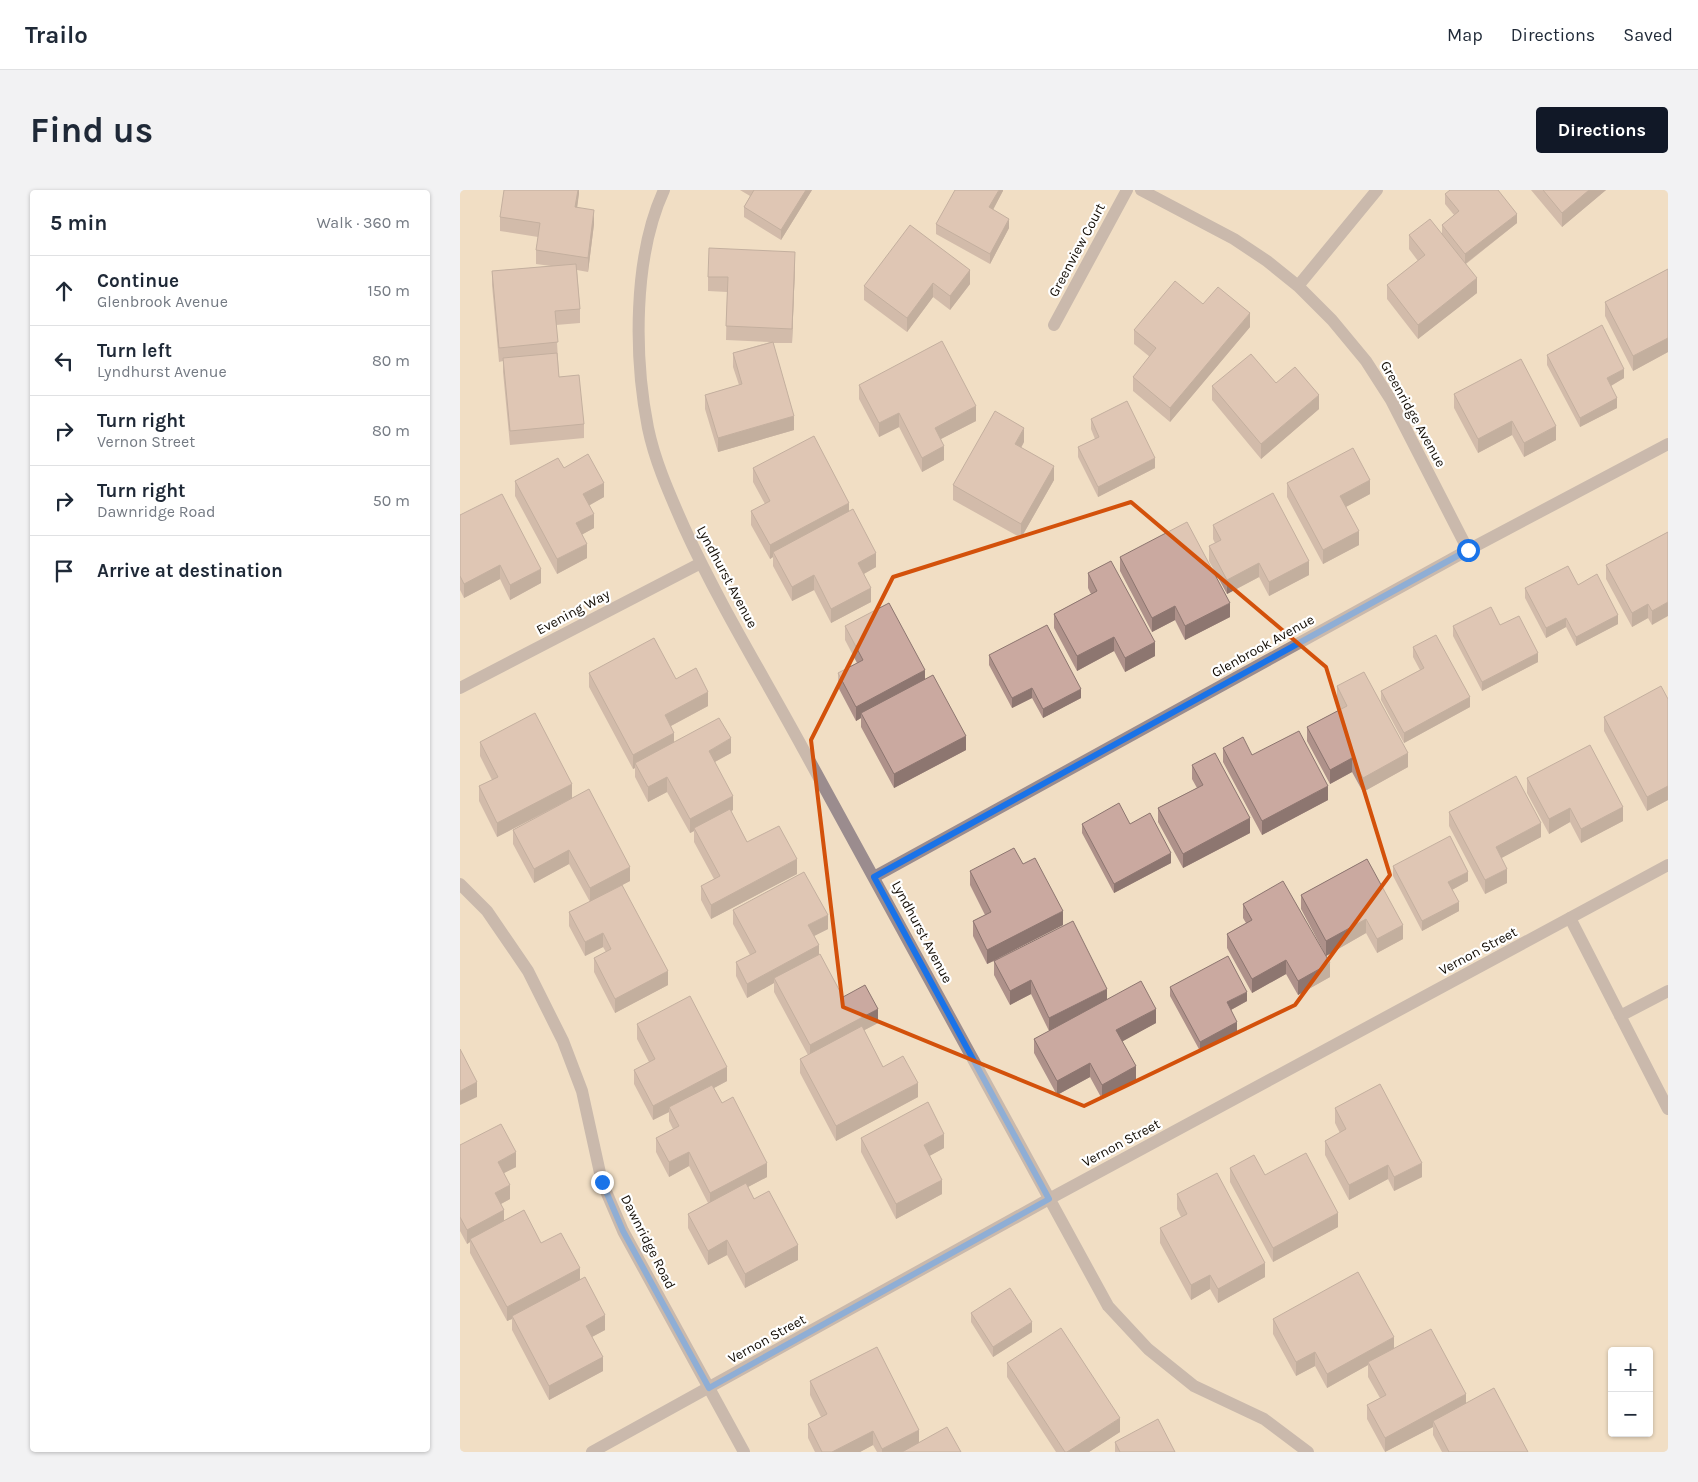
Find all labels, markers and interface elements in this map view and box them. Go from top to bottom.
text: Trailo [25,21,88,49]
text: Map [1447,24,1483,46]
text: Directions [1511,24,1595,46]
text: Saved [1623,24,1673,46]
button: Directions [1536,107,1668,153]
text: Find us [30,110,153,151]
street label: Greenview Court [1045,200,1109,300]
text: 5 min [50,211,107,235]
text: Walk · 360 m [317,213,410,232]
text: Continue [97,270,179,292]
icon: ahead [50,277,78,305]
text: 150 m [367,281,410,300]
text: Glenbrook Avenue [97,292,228,311]
text: Turn left [97,340,172,362]
icon: left [50,347,78,375]
text: 80 m [372,351,410,370]
street label: Greenridge Avenue [1377,358,1449,470]
text: Lyndhurst Avenue [97,362,227,381]
text: Turn right [97,410,186,432]
icon: right [50,417,78,445]
text: 80 m [372,421,410,440]
text: Vernon Street [97,432,195,451]
text: Turn right [97,480,186,502]
icon: right [50,487,78,515]
text: 50 m [373,491,410,510]
text: Dawnridge Road [97,502,216,521]
street label: Lyndhurst Avenue [693,523,761,631]
route start [1457,539,1480,562]
icon: arrive [50,557,78,585]
text: Arrive at destination [97,560,283,582]
street label: Evening Way [533,585,613,638]
street label: Glenbrook Avenue [1209,611,1317,681]
street label: Lyndhurst Avenue [888,878,956,986]
street label: Vernon Street [1436,923,1520,979]
street label: Vernon Street [1079,1115,1163,1171]
route end [591,1171,614,1194]
street label: Dawnridge Road [617,1192,679,1292]
street label: Vernon Street [725,1311,809,1367]
map controls [1608,1347,1653,1437]
button: + [1608,1347,1653,1392]
button: − [1608,1392,1653,1437]

